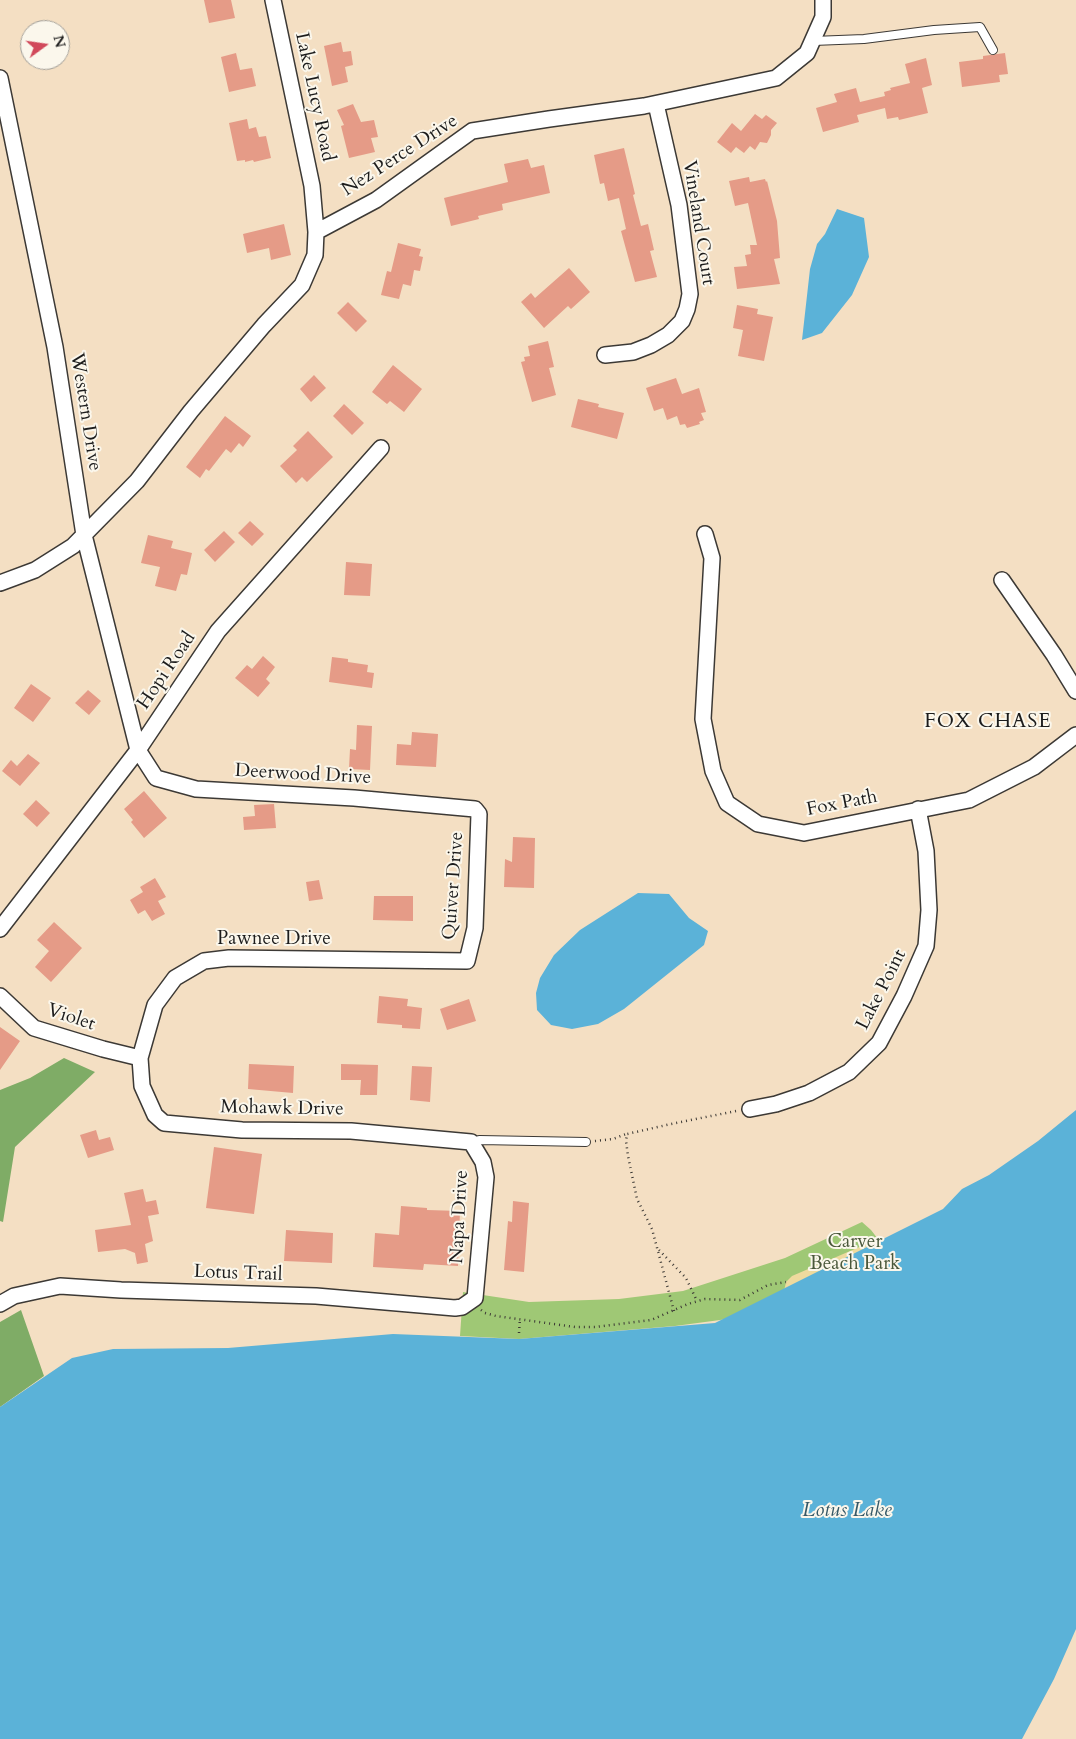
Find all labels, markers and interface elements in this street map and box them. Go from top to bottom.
north arrow [20,20,70,70]
street label: Lake Lucy Road [289,31,339,163]
text: N [48,33,70,50]
street label: Nez Perce Drive [338,110,462,202]
street label: Vineland Court [677,159,719,287]
street label: Western Drive [64,351,106,473]
street label: Hopi Road [133,628,201,714]
district label: FOX CHASE [923,710,1053,734]
street label: Deerwood Drive [234,760,372,790]
street label: Fox Path [805,786,879,822]
street label: Quiver Drive [439,831,469,941]
street label: Pawnee Drive [217,929,331,951]
street label: Lake Point [852,946,912,1034]
street label: Violet [44,1000,98,1036]
street label: Mohawk Drive [220,1097,344,1121]
street label: Napa Drive [446,1170,474,1264]
park label: Carver Beach Park [810,1232,900,1276]
street label: Lotus Trail [193,1261,283,1287]
water label: Lotus Lake [802,1499,892,1523]

